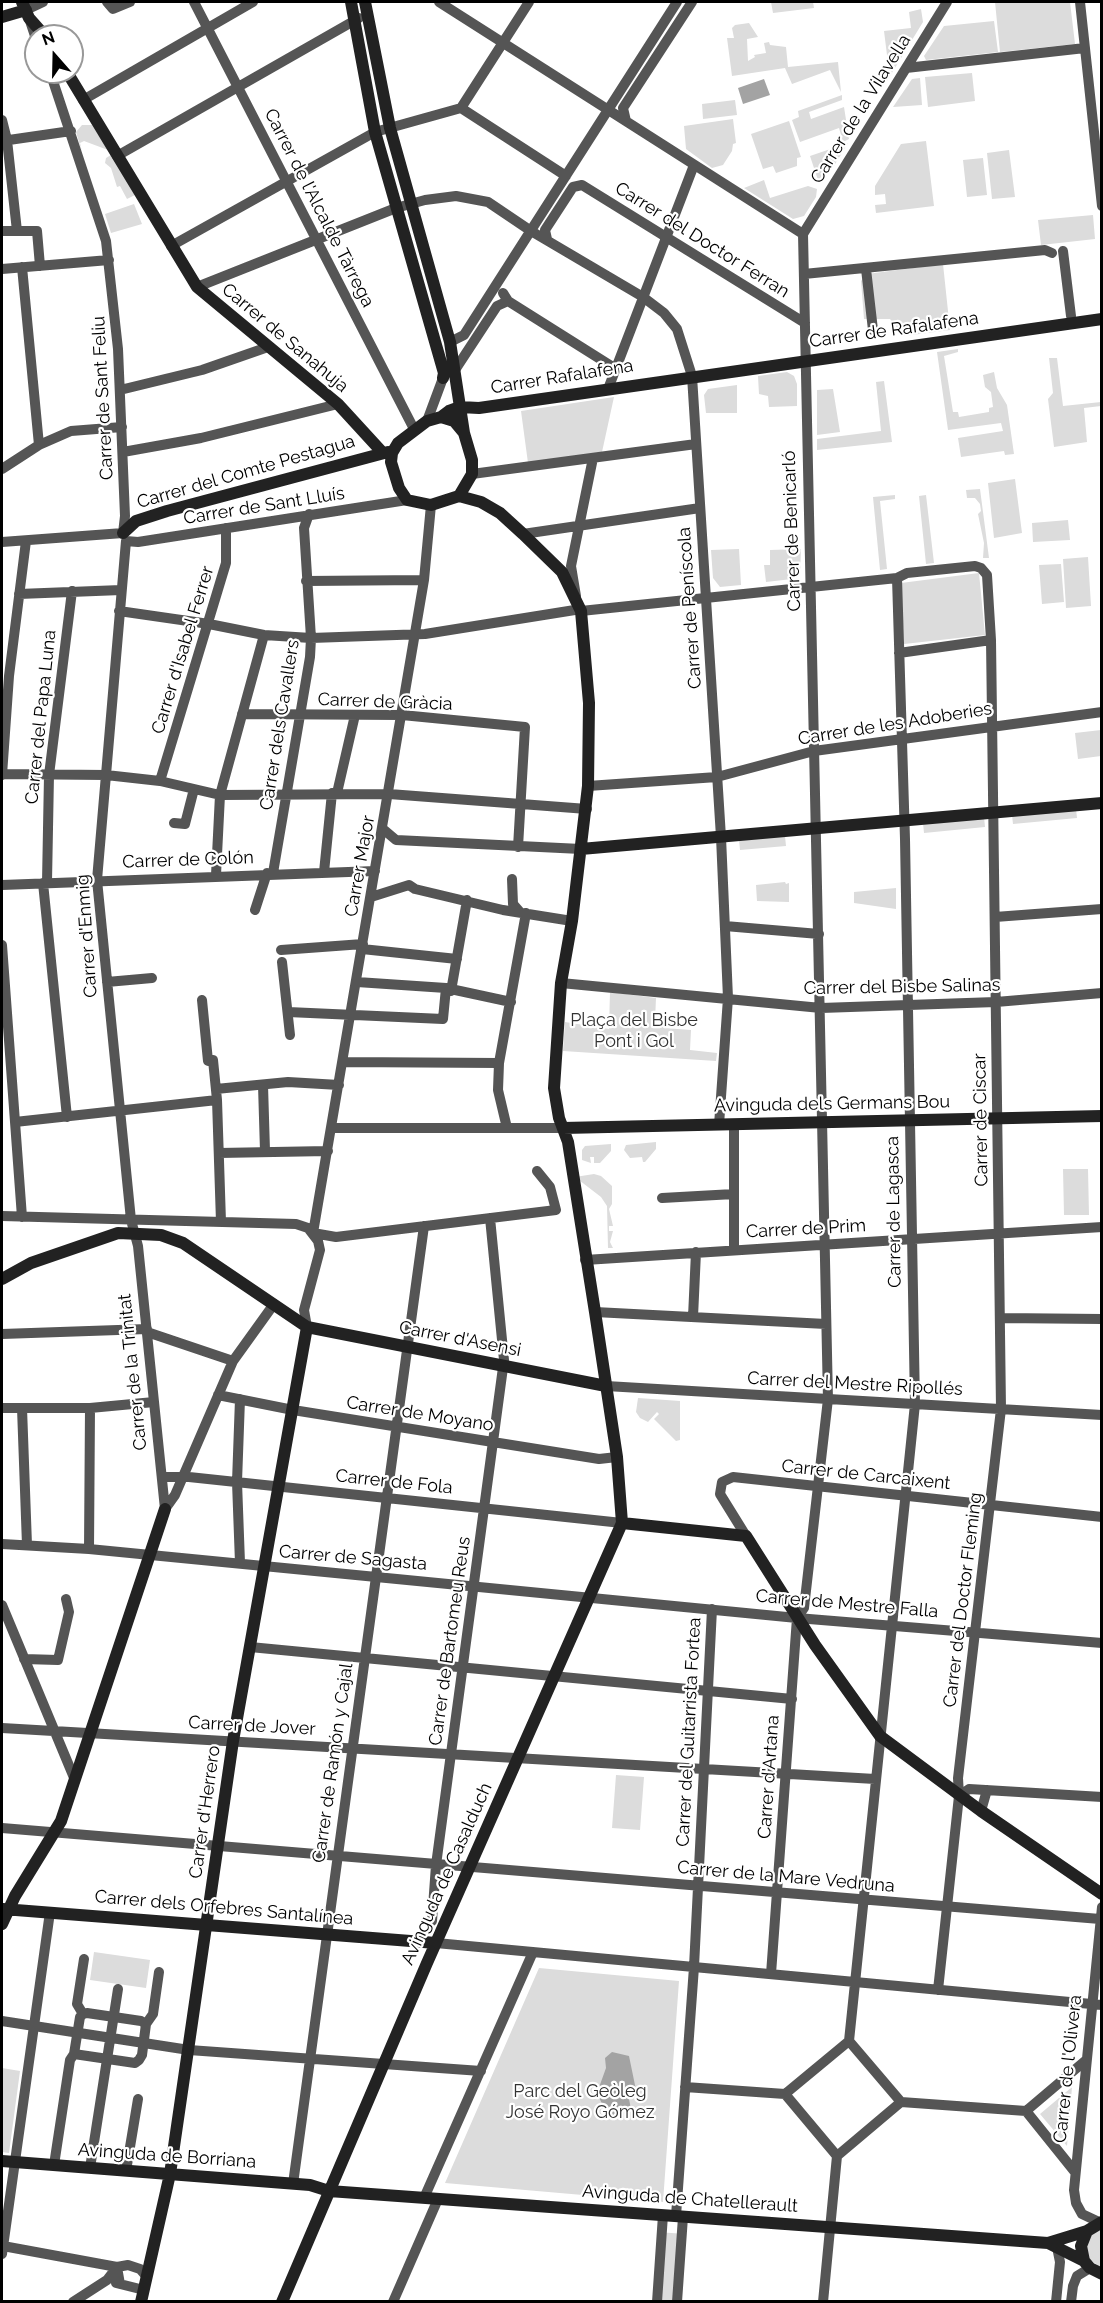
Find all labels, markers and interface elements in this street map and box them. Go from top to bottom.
north arrow [24,24,84,84]
text: N [39,27,57,50]
street label: Carrer de la Vilavella [806,31,916,187]
street label: Carrer de l'Alcalde Tàrrega [259,105,379,311]
street label: Carrer del Doctor Ferran [611,177,793,303]
street label: Carrer de Sanahuja [217,279,353,397]
street label: Carrer de Rafalafena [808,307,980,353]
street label: Carrer de Sant Feliu [88,315,118,481]
street label: Carrer Rafalafena [489,355,635,399]
street label: Carrer del Comte Pestagua [135,431,357,513]
street label: Carrer de Benicarló [778,450,806,612]
street label: Carrer de Sant Lluís [182,483,346,529]
street label: Carrer de Peníscola [674,526,706,690]
street label: Carrer d'Isabel Ferrer [147,563,219,737]
street label: Carrer del Papa Luna [21,629,61,805]
street label: Carrer dels Cavallers [256,638,304,812]
street label: Carrer de Gràcia [317,689,453,715]
street label: Carrer de les Adoberies [796,698,994,750]
street label: Carrer Major [340,814,380,918]
street label: Carrer de Colón [122,847,254,873]
street label: Carrer d'Enmig [72,874,102,998]
street label: Carrer del Bisbe Salinas [804,974,1000,1000]
park label: Plaça del Bisbe Pont i Gol [570,1010,698,1052]
street label: Carrer de Ciscar [969,1053,993,1187]
street label: Avinguda dels Germans Bou [714,1091,950,1117]
street label: Carrer de Lagasca [882,1136,906,1288]
street label: Carrer de Prim [745,1215,867,1243]
street label: Carrer de la Trinitat [114,1293,152,1451]
street label: Carrer d'Asensi [397,1317,523,1361]
street label: Carrer del Mestre Ripollés [747,1368,963,1400]
street label: Carrer de Moyano [345,1392,495,1436]
street label: Carrer de Carcaixent [780,1455,952,1495]
street label: Carrer de Fola [334,1465,454,1499]
street label: Carrer del Doctor Fleming [939,1491,987,1709]
street label: Carrer de Bartomeu Reus [425,1535,475,1747]
street label: Carrer de Sagasta [278,1541,428,1575]
street label: Carrer de Mestre Falla [755,1585,939,1623]
street label: Carrer del Guitarrista Fortea [672,1617,706,1847]
street label: Carrer de Ramón y Cajal [308,1662,358,1864]
street label: Carrer de Jover [188,1712,316,1740]
street label: Carrer d'Artana [754,1714,784,1840]
street label: Carrer d'Herrero [185,1744,225,1880]
street label: Avinguda de Casalduch [397,1780,497,1968]
street label: Carrer de la Mare Vedruna [676,1857,896,1897]
street label: Carrer dels Orfebres Santalínea [94,1886,354,1930]
street label: Carrer de l'Olivera [1049,1994,1087,2144]
park label: Parc del Geòleg José Royo Gómez [505,2081,655,2124]
street label: Avinguda de Borriana [77,2139,257,2173]
street label: Avinguda de Chatellerault [581,2181,799,2217]

